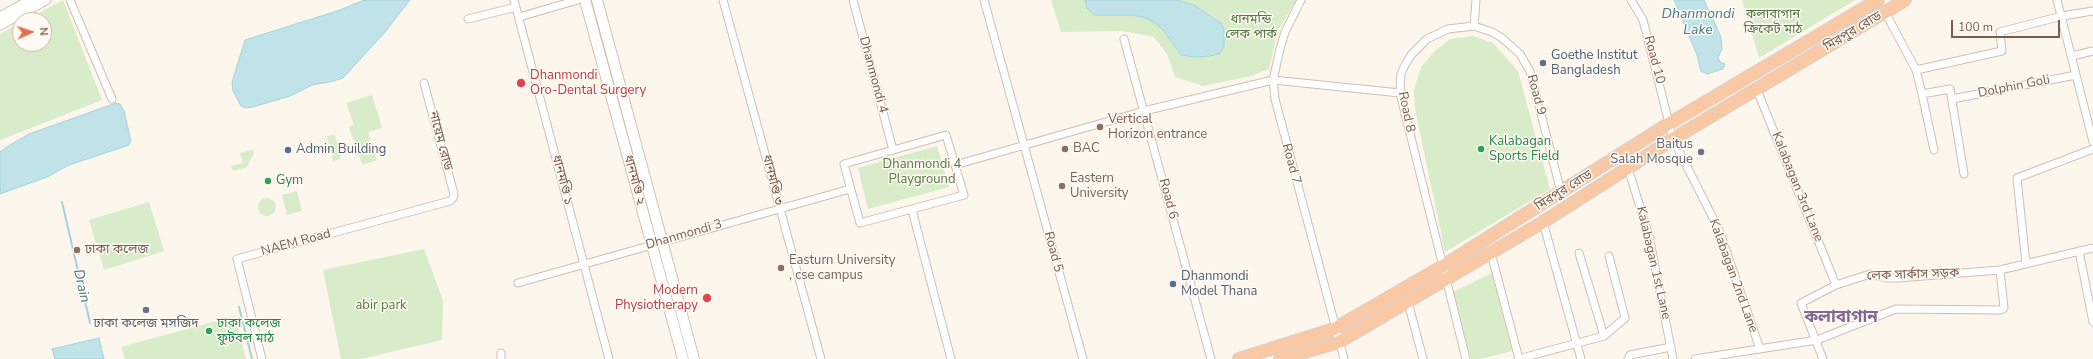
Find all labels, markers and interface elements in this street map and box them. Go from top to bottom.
water label: Dhanmondi Lake [1662,7,1734,40]
park label: কলাবাগান ক্রিকেট মাঠ [1744,7,1802,38]
street label: মিরপুর রোড [1821,9,1885,55]
north arrow [12,12,52,52]
park label: ধানমন্ডি লেক পার্ক [1225,12,1277,43]
scale bar [1953,12,2062,38]
text: 100 m [1958,19,1993,35]
text: N [36,27,51,36]
street label: Road 10 [1640,34,1668,86]
street label: Dhanmondi 4 [855,35,891,115]
place label: Goethe Institut Bangladesh [1551,48,1638,79]
marker: Goethe Institut Bangladesh [1538,58,1548,68]
place label: Dhanmondi Oro-Dental Surgery [530,68,646,99]
street label: Dolphin Goli [1977,72,2051,102]
street label: Road 9 [1523,73,1549,117]
marker: Dhanmondi Oro-Dental Surgery [515,77,527,89]
street label: Road 8 [1394,90,1418,134]
street label: নায়েম রোড [425,110,455,172]
place label: Vertical Horizon entrance [1108,112,1207,143]
marker: Vertical Horizon entrance [1095,122,1105,132]
street label: Kalabagan 3rd Lane [1768,130,1826,244]
place label: Kalabagan Sports Field [1489,134,1559,165]
place label: Baitus Salah Mosque [1610,137,1693,168]
place label: BAC [1073,141,1100,157]
place label: Admin Building [296,142,386,158]
street label: Road 7 [1278,142,1304,186]
marker: BAC [1060,144,1070,154]
marker: Kalabagan Sports Field [1476,144,1486,154]
marker: Admin Building [283,145,293,155]
marker: Baitus Salah Mosque [1696,147,1706,157]
street label: ধানমণ্ডি ১ [548,153,576,207]
street label: ধানমণ্ডি ২ [620,153,648,207]
street label: ধানমণ্ডি ৩ [758,153,786,207]
park label: Dhanmondi 4 Playground [883,157,961,188]
street label: মিরপুর রোড [1532,167,1596,215]
place label: Eastern University [1070,171,1129,202]
place label: Gym [276,173,303,189]
marker: Gym [263,176,273,186]
street label: Road 6 [1155,177,1181,221]
marker: Eastern University [1057,181,1067,191]
street label: Kalabagan 1st Lane [1632,205,1674,321]
street label: Dhanmondi 3 [644,217,724,253]
street label: Kalabagan 2nd Lane [1705,217,1761,335]
street label: NAEM Road [260,226,332,260]
street label: Road 5 [1040,230,1066,274]
place label: ঢাকা কলেজ [85,242,149,258]
marker: ঢাকা কলেজ [72,245,82,255]
place label: Easturn University , cse campus [789,253,895,284]
marker: Easturn University , cse campus [776,263,786,273]
street label: লেক সার্কাস সড়ক [1866,266,1960,284]
water label: Drain [69,268,93,304]
place label: Dhanmondi Model Thana [1181,269,1257,300]
marker: Dhanmondi Model Thana [1168,279,1178,289]
place label: Modern Physiotherapy [615,283,698,314]
marker: Modern Physiotherapy [701,292,713,304]
park label: abir park [355,298,407,314]
marker: ঢাকা কলেজ মসজিদ [141,305,151,315]
district label: কলাবাগান [1804,308,1878,328]
place label: ঢাকা কলেজ মসজিদ [93,316,199,332]
place label: ঢাকা কলেজ ফুটবল মাঠ [217,316,281,347]
marker: ঢাকা কলেজ ফুটবল মাঠ [204,326,214,336]

